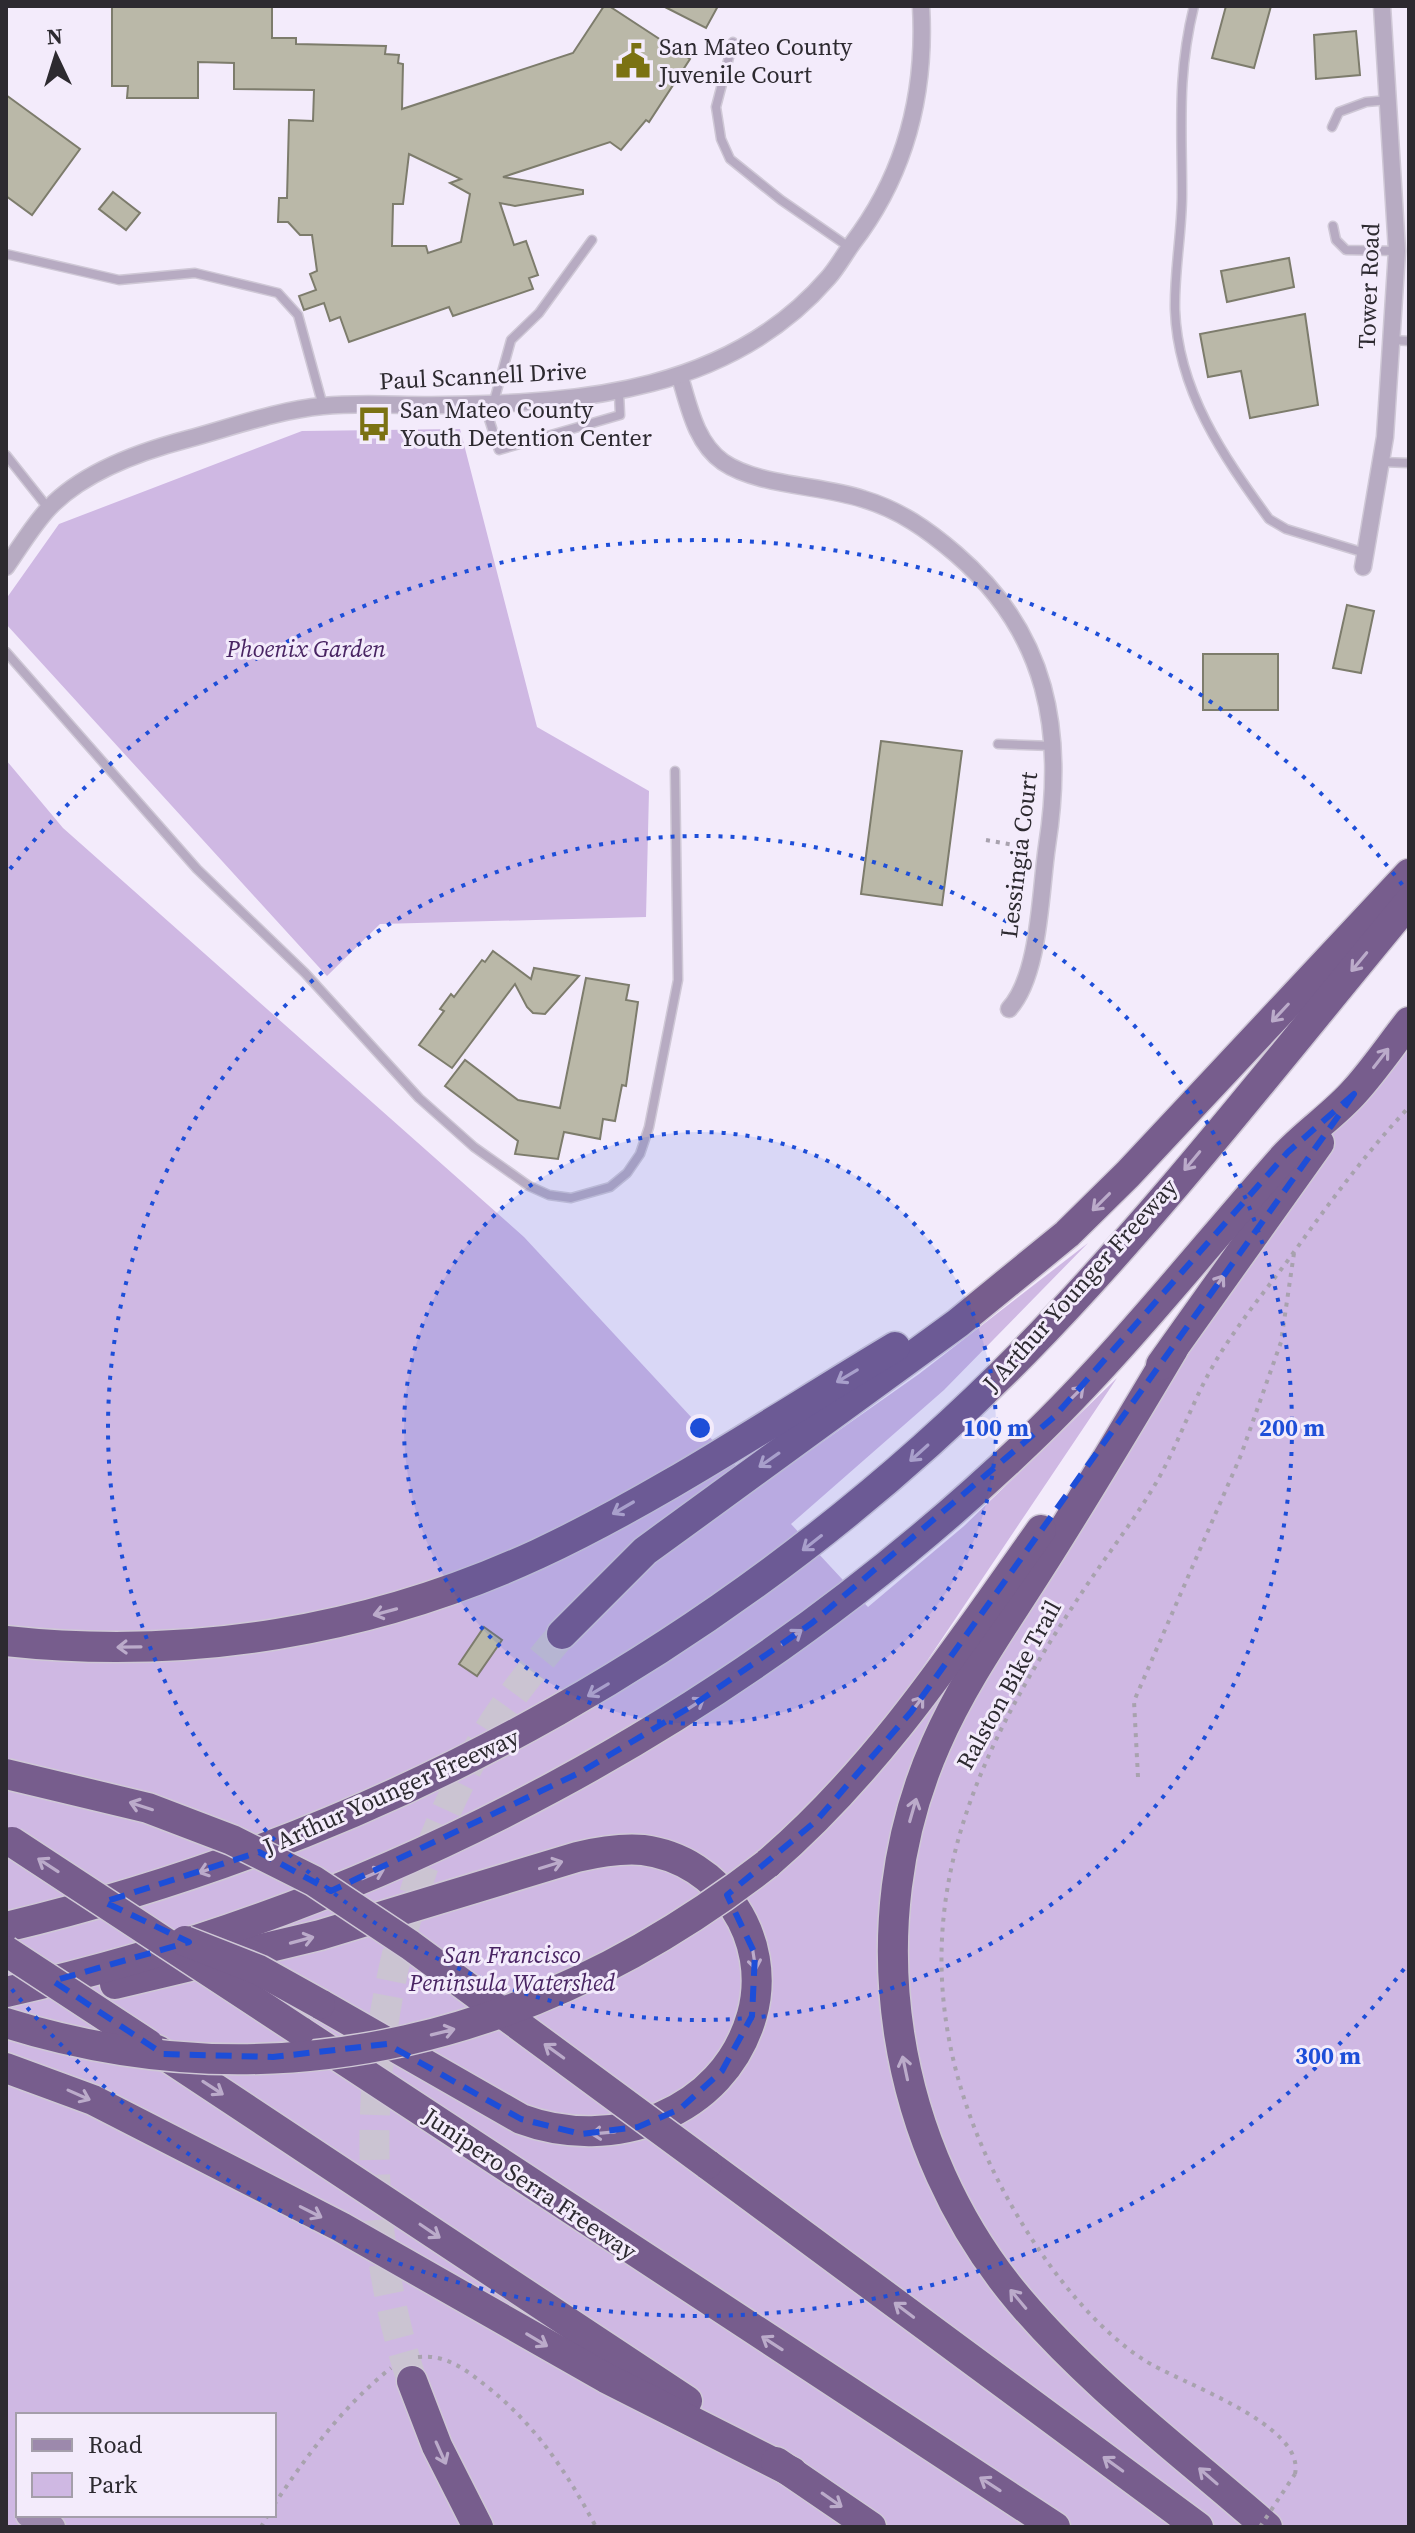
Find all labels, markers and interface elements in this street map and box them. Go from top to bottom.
north arrow [16,16,96,96]
text: N [46,21,64,52]
place label: San Mateo County Juvenile Court [658,30,853,91]
public building icon: San Mateo County Juvenile Court [614,42,652,80]
street label: Tower Road [1350,222,1387,350]
street label: Paul Scannell Drive [378,354,588,397]
place label: San Mateo County Youth Detention Center [400,393,652,454]
bus stop icon: San Mateo County Youth Detention Center [355,405,393,443]
park label: Phoenix Garden [225,632,386,665]
street label: Lessingia Court [992,770,1045,940]
one-way arrow [1350,951,1368,972]
one-way arrow [1270,1003,1289,1023]
one-way arrow [1373,1048,1390,1069]
one-way arrow [1183,1150,1201,1171]
street label: J Arthur Younger Freeway [974,1170,1185,1399]
one-way arrow [1092,1192,1111,1211]
one-way arrow [1209,1274,1225,1296]
one-way arrow [836,1368,859,1384]
one-way arrow [1065,1386,1084,1405]
text: 100 m [963,1411,1029,1444]
text: 200 m [1259,1411,1325,1444]
centre of rings [686,1414,714,1442]
one-way arrow [909,1444,929,1462]
one-way arrow [758,1452,780,1468]
one-way arrow [612,1500,635,1516]
one-way arrow [802,1534,823,1551]
street label: Ralston Bike Trail [948,1594,1069,1775]
one-way arrow [373,1605,399,1620]
one-way arrow [781,1629,803,1645]
one-way arrow [116,1640,143,1655]
one-way arrow [587,1682,610,1698]
one-way arrow [907,1695,924,1717]
one-way arrow [683,1696,705,1713]
street label: J Arthur Younger Freeway [257,1720,525,1863]
one-way arrow [128,1797,153,1812]
one-way arrow [906,1798,921,1824]
one-way arrow [37,1857,59,1874]
one-way arrow [538,1857,564,1872]
one-way arrow [198,1863,223,1878]
one-way arrow [360,1866,385,1881]
one-way arrow [289,1932,315,1947]
park label: San Francisco Peninsula Watershed [408,1938,616,1999]
one-way arrow [748,1944,763,1970]
one-way arrow [429,2024,455,2039]
text: 300 m [1295,2039,1361,2072]
one-way arrow [544,2043,566,2060]
one-way arrow [897,2055,912,2081]
one-way arrow [202,2079,224,2096]
one-way arrow [67,2088,91,2103]
street label: Junipero Serra Freeway [416,2099,644,2268]
one-way arrow [590,2125,617,2140]
one-way arrow [299,2204,323,2220]
one-way arrow [419,2223,441,2239]
one-way arrow [1009,2289,1027,2309]
one-way arrow [894,2301,915,2318]
one-way arrow [525,2332,548,2348]
one-way arrow [761,2334,783,2351]
legend [16,2413,276,2517]
text: Road [88,2428,143,2461]
one-way arrow [434,2440,449,2465]
one-way arrow [1103,2456,1124,2473]
one-way arrow [1199,2467,1219,2485]
text: Park [88,2468,138,2501]
one-way arrow [979,2476,1001,2493]
one-way arrow [821,2492,843,2508]

